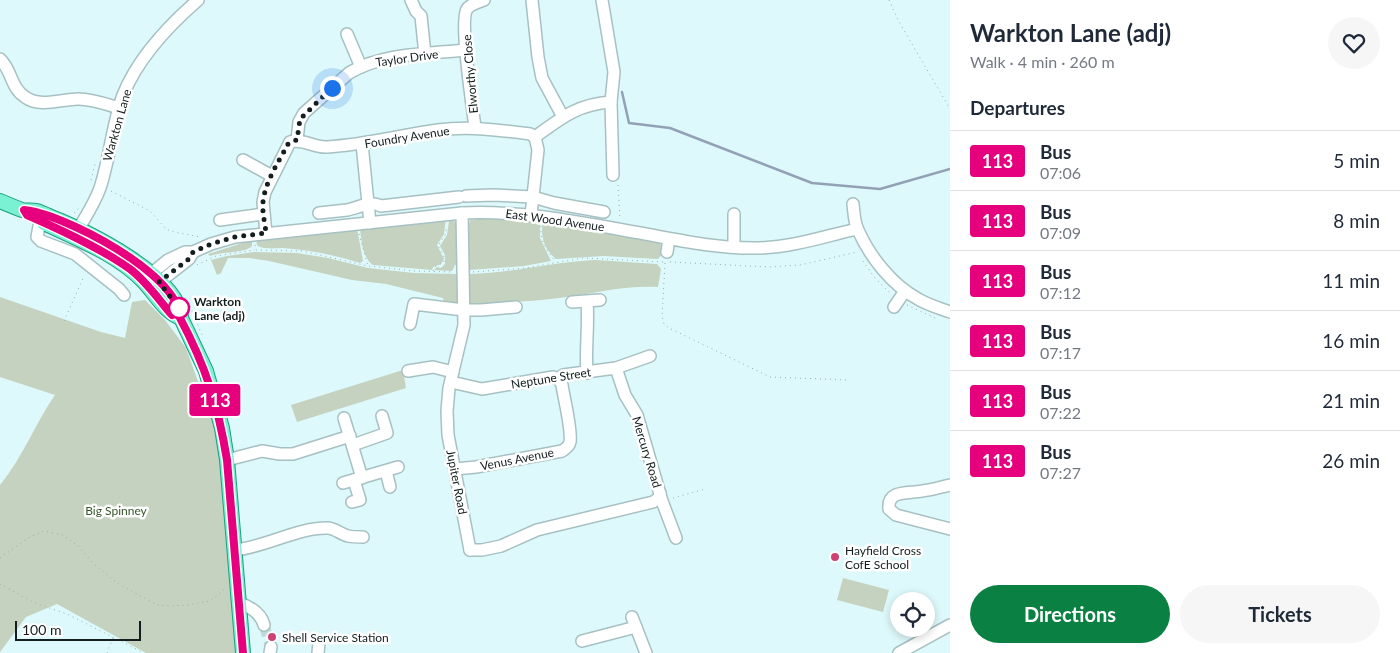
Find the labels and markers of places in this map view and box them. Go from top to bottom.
place label: Warkton Lane (adj) [194,294,245,323]
marker: Warkton Lane (adj) [168,297,190,319]
place label: Hayfield Cross CofE School [845,543,921,572]
marker: Hayfield Cross CofE School [829,551,841,563]
place label: Shell Service Station [282,630,389,645]
marker: Shell Service Station [266,631,278,643]

